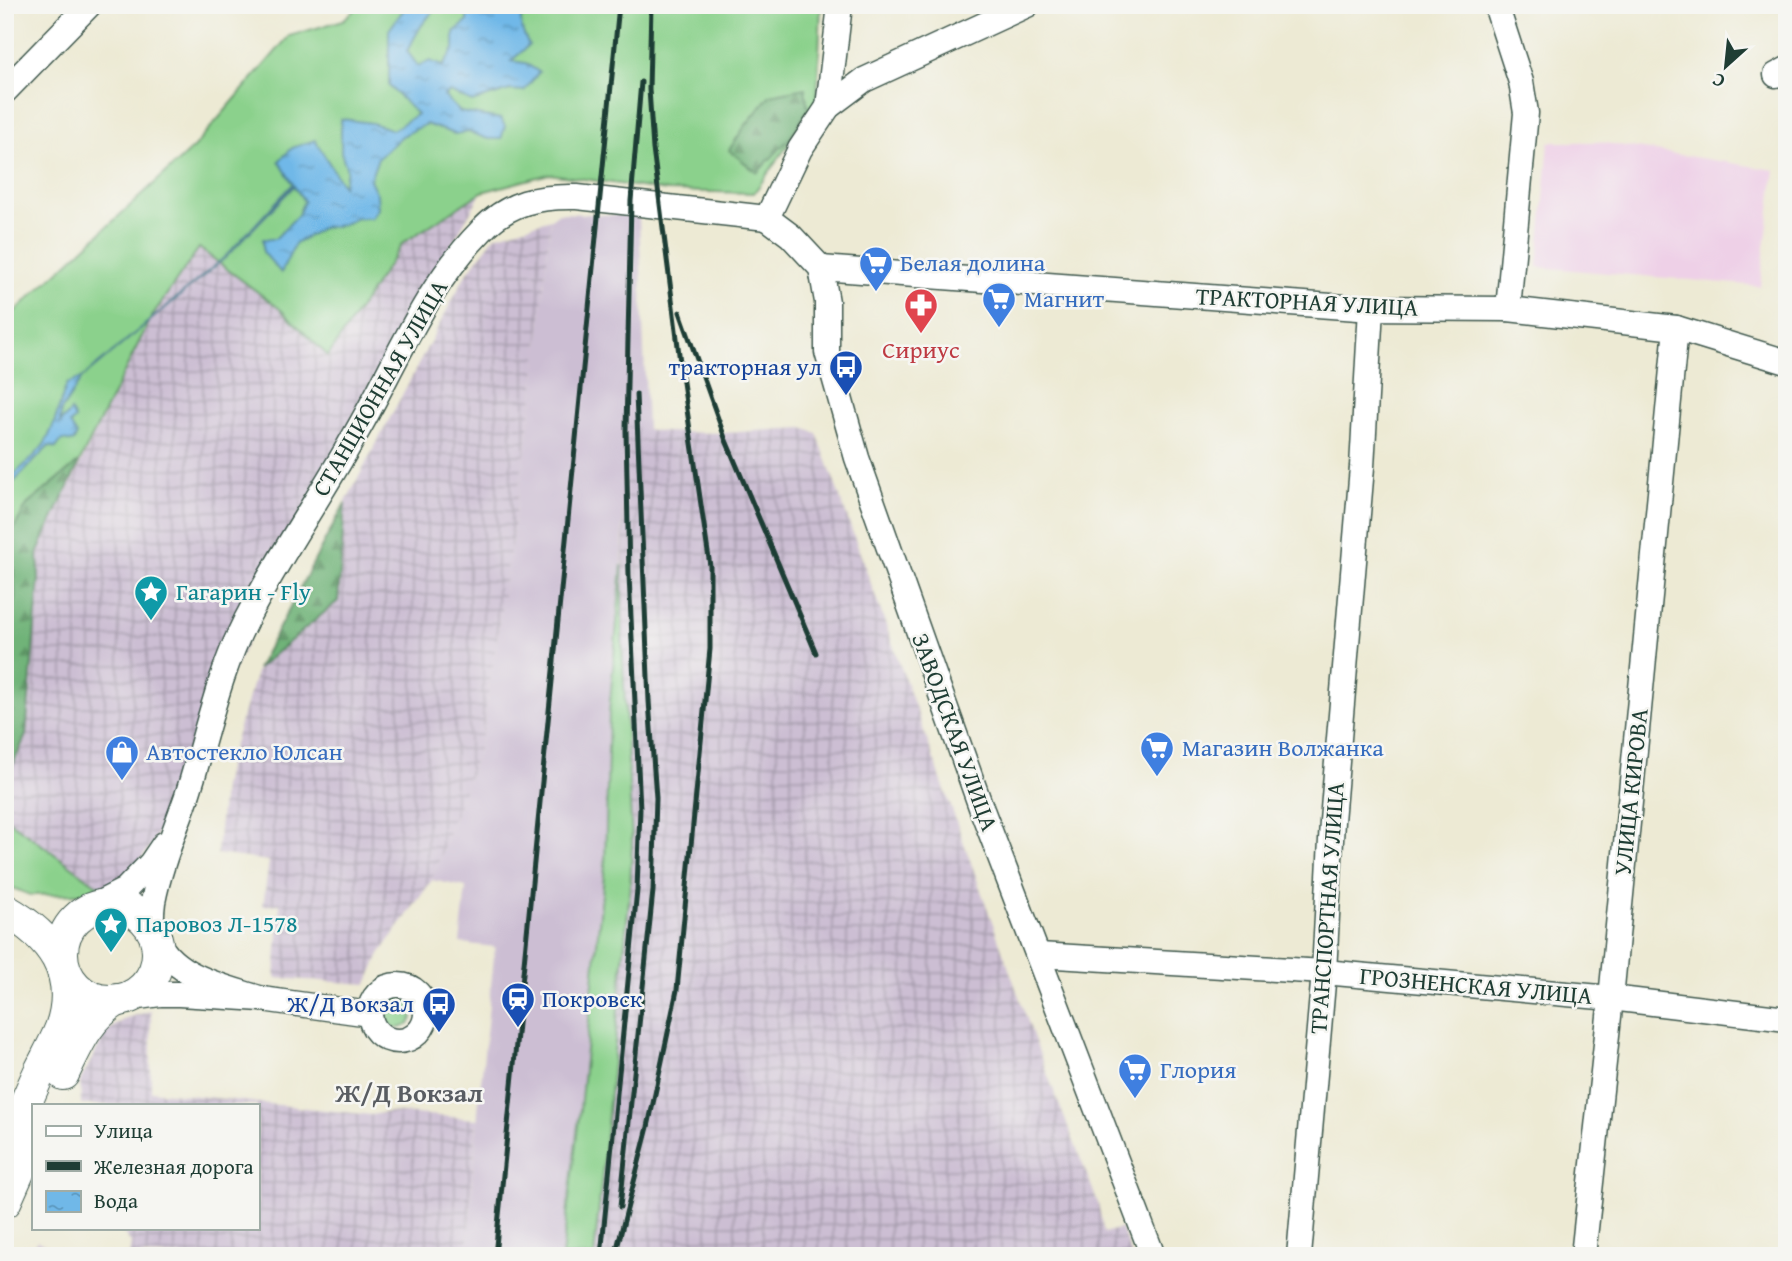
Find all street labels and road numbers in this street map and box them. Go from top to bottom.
street label: СТАНЦИОННАЯ УЛИЦА [303,272,456,503]
street label: ТРАКТОРНАЯ УЛИЦА [1195,278,1419,325]
street label: ЗАВОДСКАЯ УЛИЦА [903,628,1008,836]
street label: УЛИЦА КИРОВА [1604,706,1657,877]
street label: ТРАНСПОРТНАЯ УЛИЦА [1300,781,1353,1035]
street label: ГРОЗНЕНСКАЯ УЛИЦА [1358,958,1594,1013]

